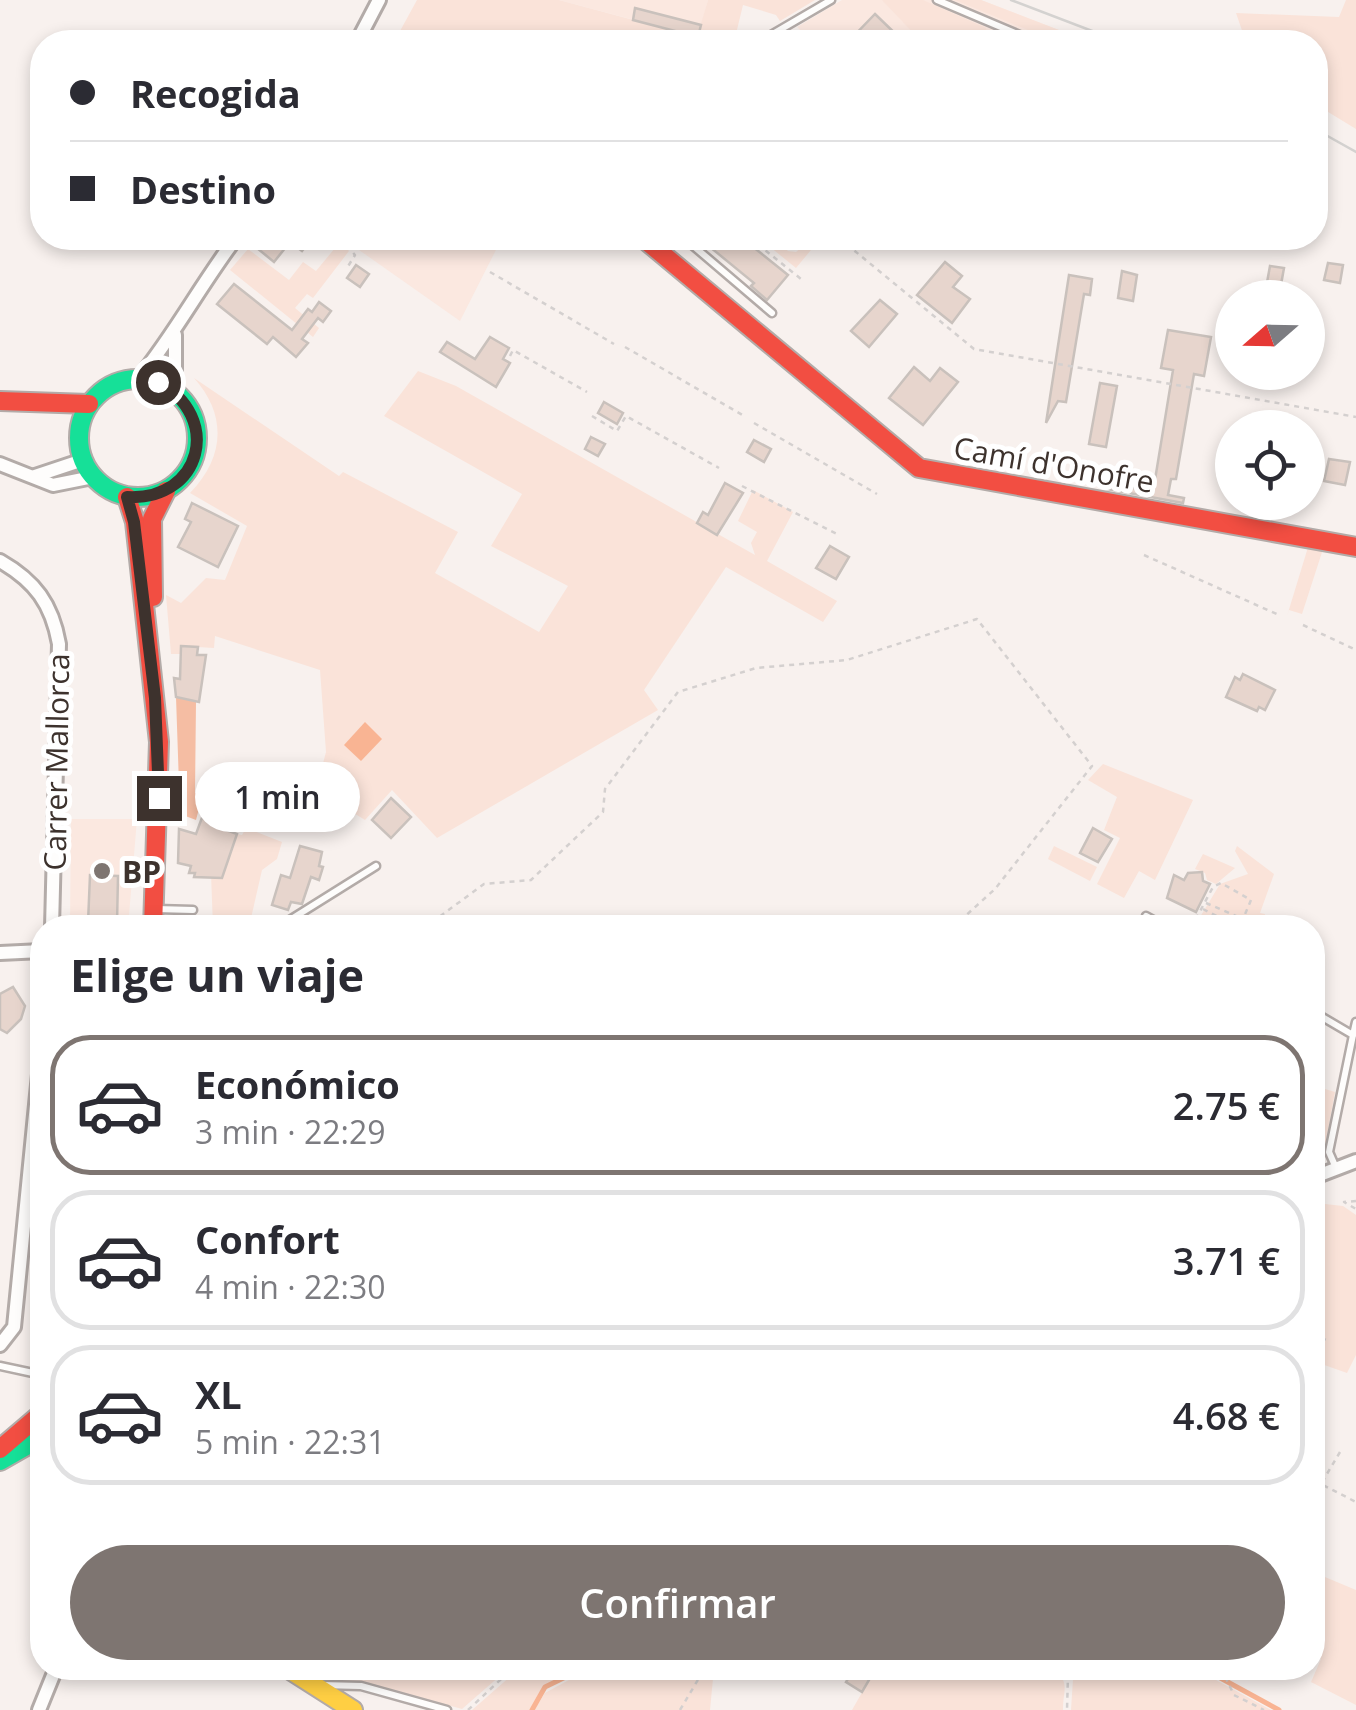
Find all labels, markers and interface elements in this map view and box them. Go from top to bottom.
text: Recogida [130,67,301,119]
text: Destino [130,163,276,215]
north arrow [1215,280,1325,390]
map controls [1215,280,1325,520]
route start [136,360,181,405]
button: locate [1215,410,1325,520]
street label: Camí d'Onofre [951,426,1157,502]
street label: Carrer Mallorca [34,653,78,871]
callout: 1 min [194,763,359,833]
text: 1 min [234,775,321,818]
route end [137,776,182,821]
place label: BP [122,851,161,892]
marker: BP [91,860,113,882]
text: Elige un viaje [70,944,364,1005]
text: Económico [195,1058,400,1110]
icon: car [75,1060,165,1150]
text: 2.75 € [1173,1079,1280,1131]
text: 3 min · 22:29 [195,1110,386,1153]
text: Confort [195,1213,340,1265]
icon: car [75,1215,165,1305]
text: 3.71 € [1173,1234,1280,1286]
text: 4 min · 22:30 [195,1265,386,1308]
text: XL [195,1368,242,1420]
icon: car [75,1370,165,1460]
text: 4.68 € [1173,1389,1280,1441]
text: 5 min · 22:31 [195,1420,386,1463]
button: Confirmar [70,1545,1285,1660]

